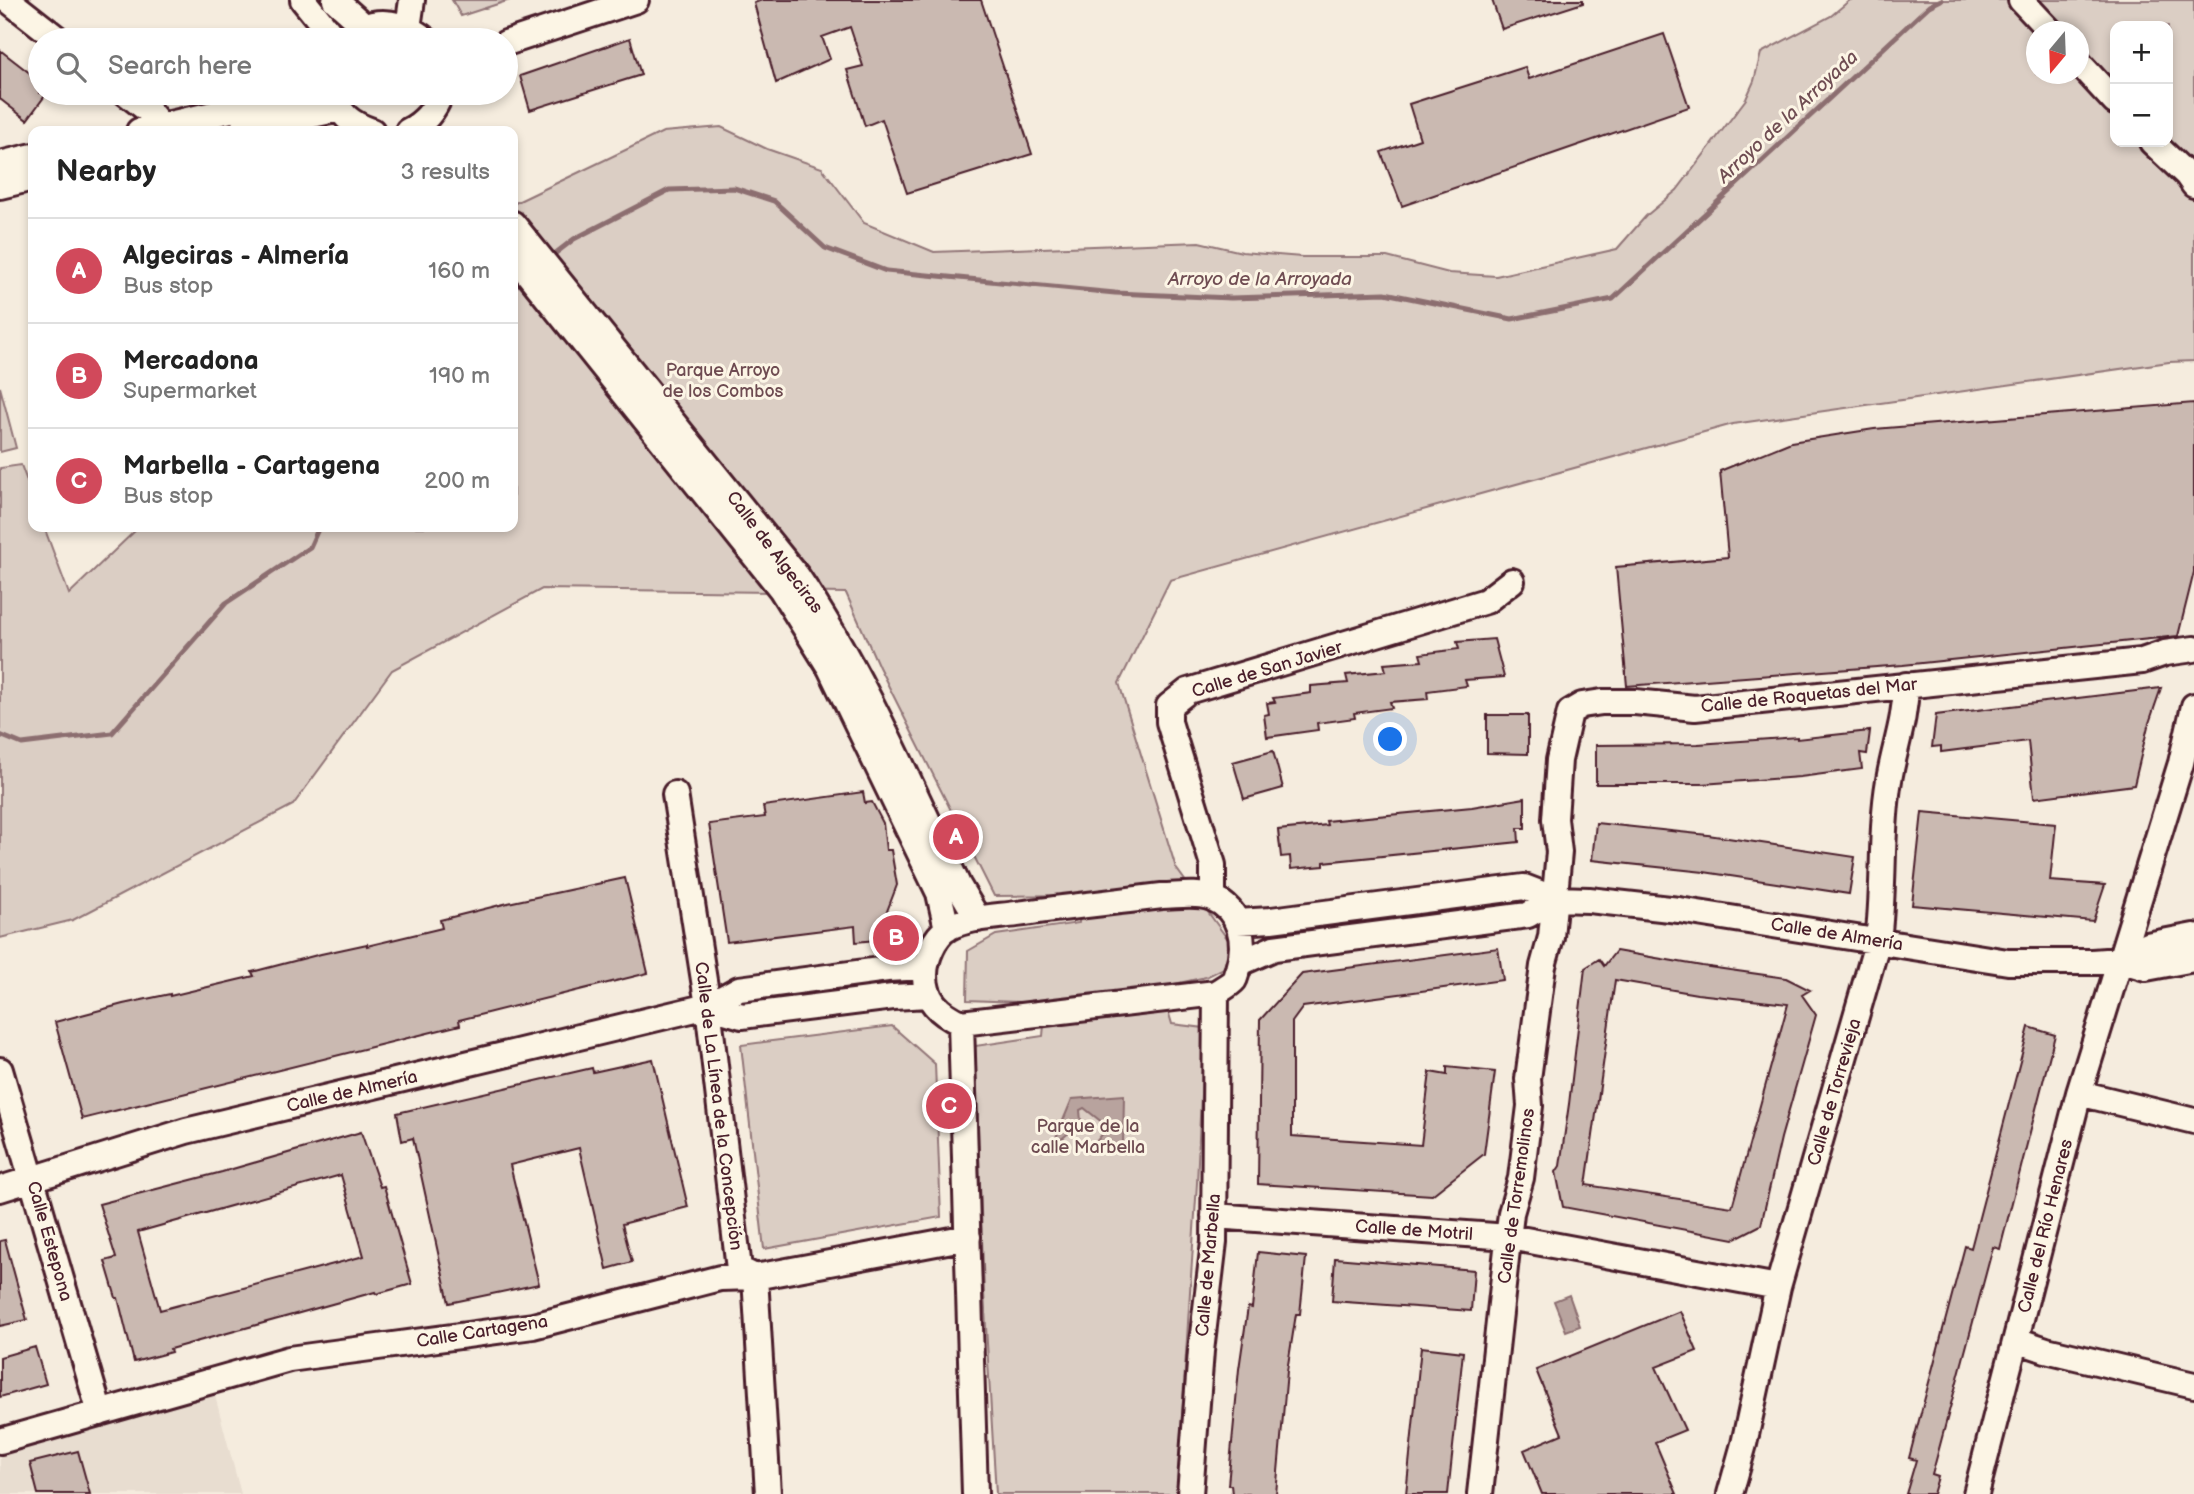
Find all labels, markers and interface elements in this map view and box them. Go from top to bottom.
north arrow [2026,21,2089,84]
map controls [2110,21,2173,147]
button: + [2110,21,2173,84]
search box [28,28,518,105]
water label: Arroyo de la Arroyada [1712,46,1863,189]
icon: search [52,48,90,86]
text: Search here [108,51,252,82]
button: − [2110,84,2173,147]
text: Nearby [56,154,156,190]
text: 3 results [401,158,490,186]
text: Algeciras - Almería [123,241,349,272]
text: A [72,257,86,285]
text: 160 m [428,257,490,285]
water label: Arroyo de la Arroyada [1167,268,1352,291]
text: Bus stop [123,272,213,300]
text: Mercadona [123,346,259,377]
park label: Parque Arroyo de los Combos [662,360,784,402]
text: B [71,362,87,390]
text: 190 m [429,362,490,390]
text: Supermarket [123,377,257,405]
text: Marbella - Cartagena [123,451,380,482]
text: C [71,467,87,495]
text: 200 m [424,467,490,495]
text: Bus stop [123,482,213,510]
street label: Calle de Algeciras [722,487,827,617]
street label: Calle de San Javier [1189,636,1345,702]
street label: Calle de Roquetas del Mar [1700,674,1919,717]
your location [1373,722,1407,756]
pin: A [933,811,979,863]
pin: B [873,912,919,964]
street label: Calle de Almería [1769,914,1905,955]
street label: Calle de La Línea de la Concepción [690,961,747,1251]
street label: Calle de Torrevieja [1803,1016,1866,1168]
street label: Calle de Almería [285,1066,420,1117]
pin: C [926,1080,972,1132]
street label: Calle de Torremolinos [1494,1107,1539,1285]
park label: Parque de la calle Marbella [1031,1116,1145,1158]
street label: Calle del Río Henares [2014,1137,2077,1315]
street label: Calle Estepona [22,1179,77,1304]
street label: Calle de Marbella [1192,1193,1225,1337]
street label: Calle de Motril [1354,1216,1474,1245]
street label: Calle Cartagena [415,1311,549,1352]

